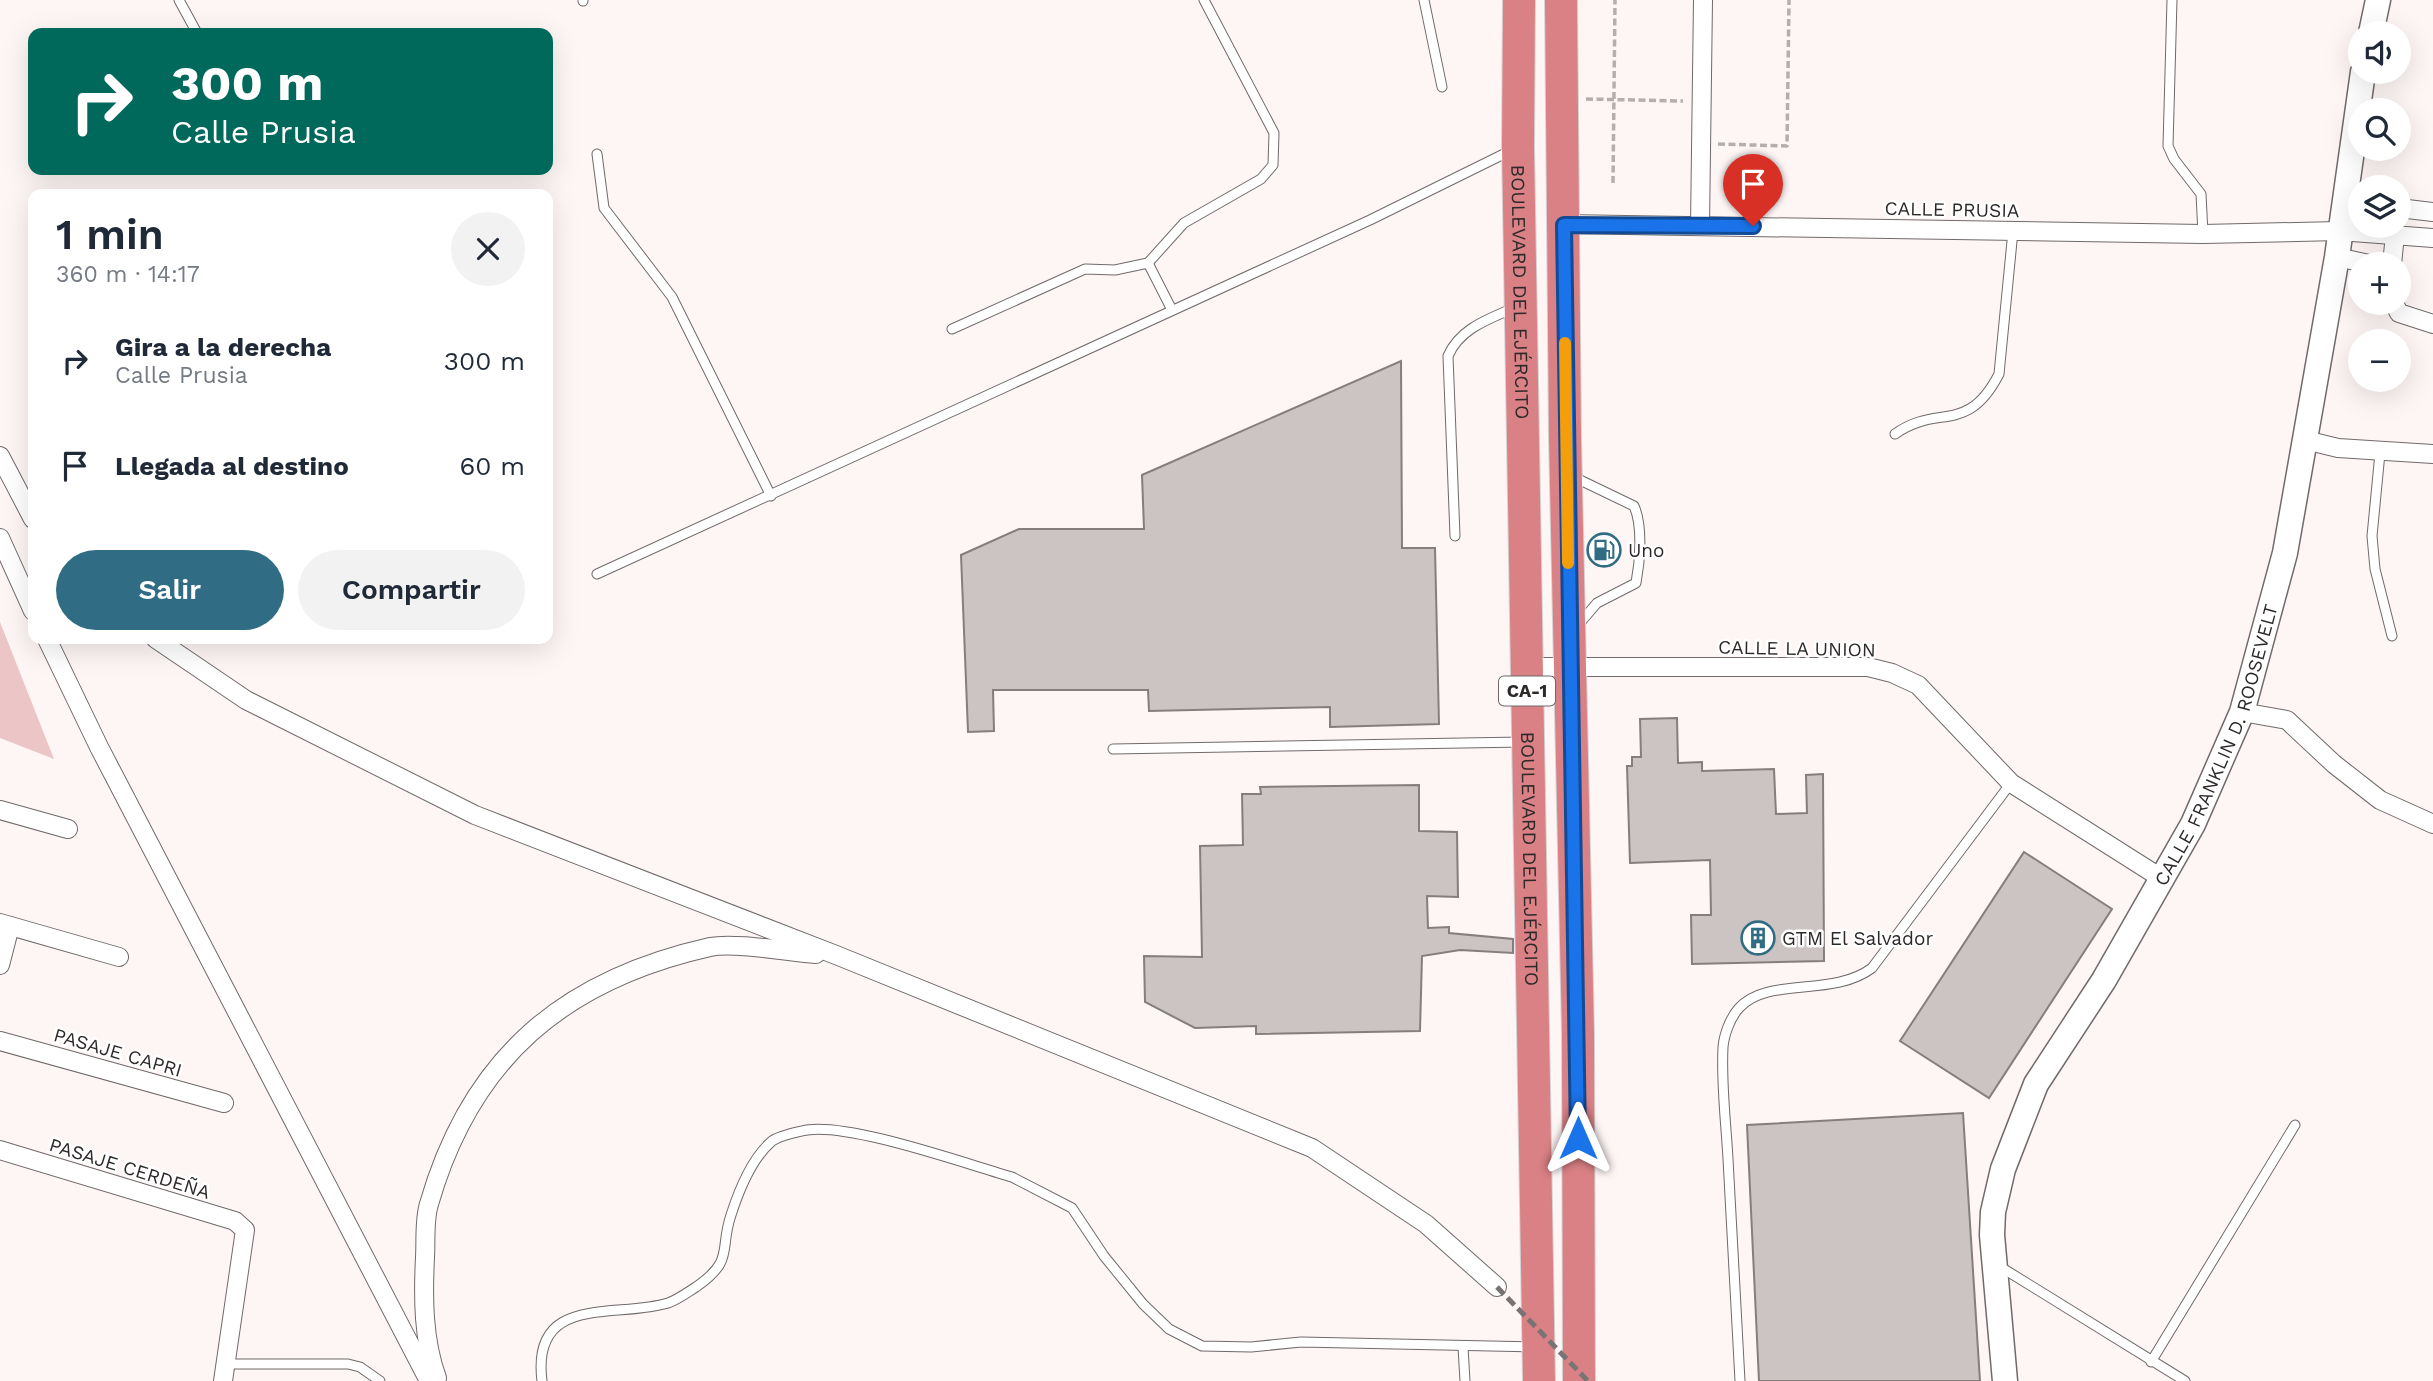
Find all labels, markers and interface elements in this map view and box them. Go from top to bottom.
map controls [2348,21,2411,392]
button: sound [2348,21,2411,84]
text: 300 m [171,54,323,112]
icon: right [56,56,147,147]
button: search [2348,98,2411,161]
text: Calle Prusia [171,113,356,151]
pin [1723,154,1783,226]
street label: BOULEVARD DEL EJÉRCITO [1506,164,1534,419]
icon: arrive [1734,165,1772,203]
button: layers [2348,175,2411,238]
street label: CALLE PRUSIA [1884,197,2020,222]
text: 1 min [56,210,164,259]
button: close [451,212,525,286]
button: + [2348,252,2411,315]
text: 360 m · 14:17 [56,261,200,288]
button: − [2348,329,2411,392]
text: Gira a la derecha [115,332,331,362]
icon: right [56,342,94,380]
text: 300 m [444,346,525,376]
text: Calle Prusia [115,362,248,389]
icon: arrive [56,447,94,485]
text: Llegada al destino [115,451,349,481]
text: 60 m [459,451,525,481]
fuel station icon: Uno [1585,531,1623,569]
place label: Uno [1628,539,1665,562]
button: Salir [56,550,284,630]
button: Compartir [298,550,525,630]
street label: CALLE FRANKLIN D. ROOSEVELT [2149,602,2283,890]
street label: CALLE LA UNION [1718,636,1876,661]
road number: CA-1 [1499,676,1555,706]
street label: BOULEVARD DEL EJÉRCITO [1516,731,1543,986]
building icon: GTM El Salvador [1739,919,1777,957]
place label: GTM El Salvador [1782,927,1933,950]
street label: PASAJE CAPRI [51,1023,185,1082]
position arrow [1541,1101,1615,1175]
street label: PASAJE CERDEÑA [47,1133,214,1204]

